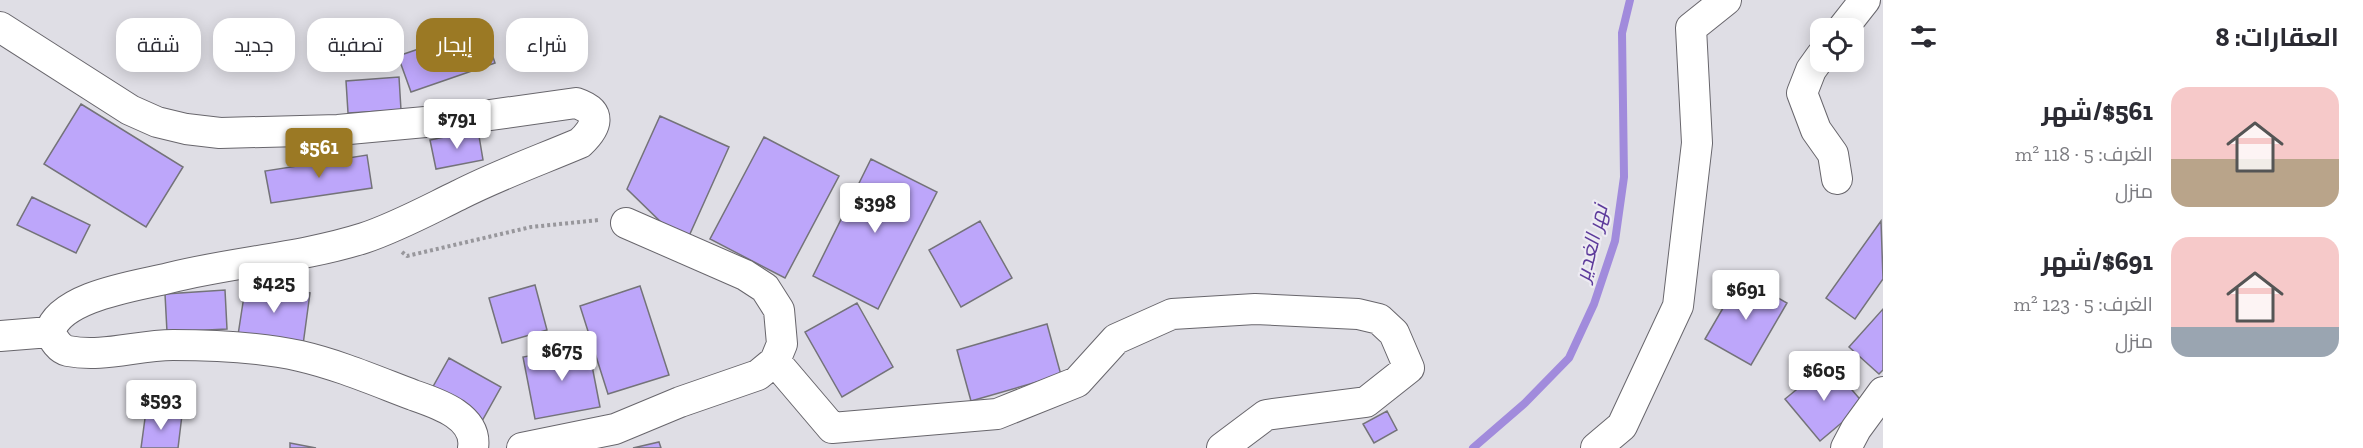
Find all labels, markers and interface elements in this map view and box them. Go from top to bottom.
chip: شقة [116,18,201,72]
chip: جديد [213,18,295,72]
chip: تصفية [307,18,404,72]
chip: إيجار [416,18,494,72]
chip: شراء [506,18,588,72]
map controls [1810,18,1864,72]
button: locate [1810,18,1864,72]
icon: filters [1907,20,1940,53]
text: العقارات: 8 [2216,21,2339,53]
text: $561/شهر [2042,95,2153,127]
pin: $791 [421,99,493,150]
text: $791 [438,106,476,130]
icon: home [2219,111,2291,183]
pin: $561 [283,128,355,179]
text: $561 [299,135,339,159]
text: الغرف: 5 · 118 m² [2015,142,2153,166]
text: منزل [2115,179,2153,203]
pin: $398 [839,183,911,234]
text: $398 [854,190,896,214]
water label: نهر الغدير [1569,200,1614,287]
text: $691/شهر [2041,245,2153,277]
icon: home [2219,261,2291,333]
pin: $425 [238,263,310,314]
text: $425 [253,270,295,294]
pin: $691 [1710,270,1782,321]
text: $691 [1726,277,1766,301]
text: الغرف: 5 · 123 m² [2013,292,2153,316]
text: منزل [2115,329,2153,353]
pin: $675 [526,331,598,382]
text: $675 [542,338,582,362]
pin: $605 [1788,351,1860,402]
text: $605 [1803,358,1845,382]
pin: $593 [125,380,197,431]
text: $593 [140,387,182,411]

